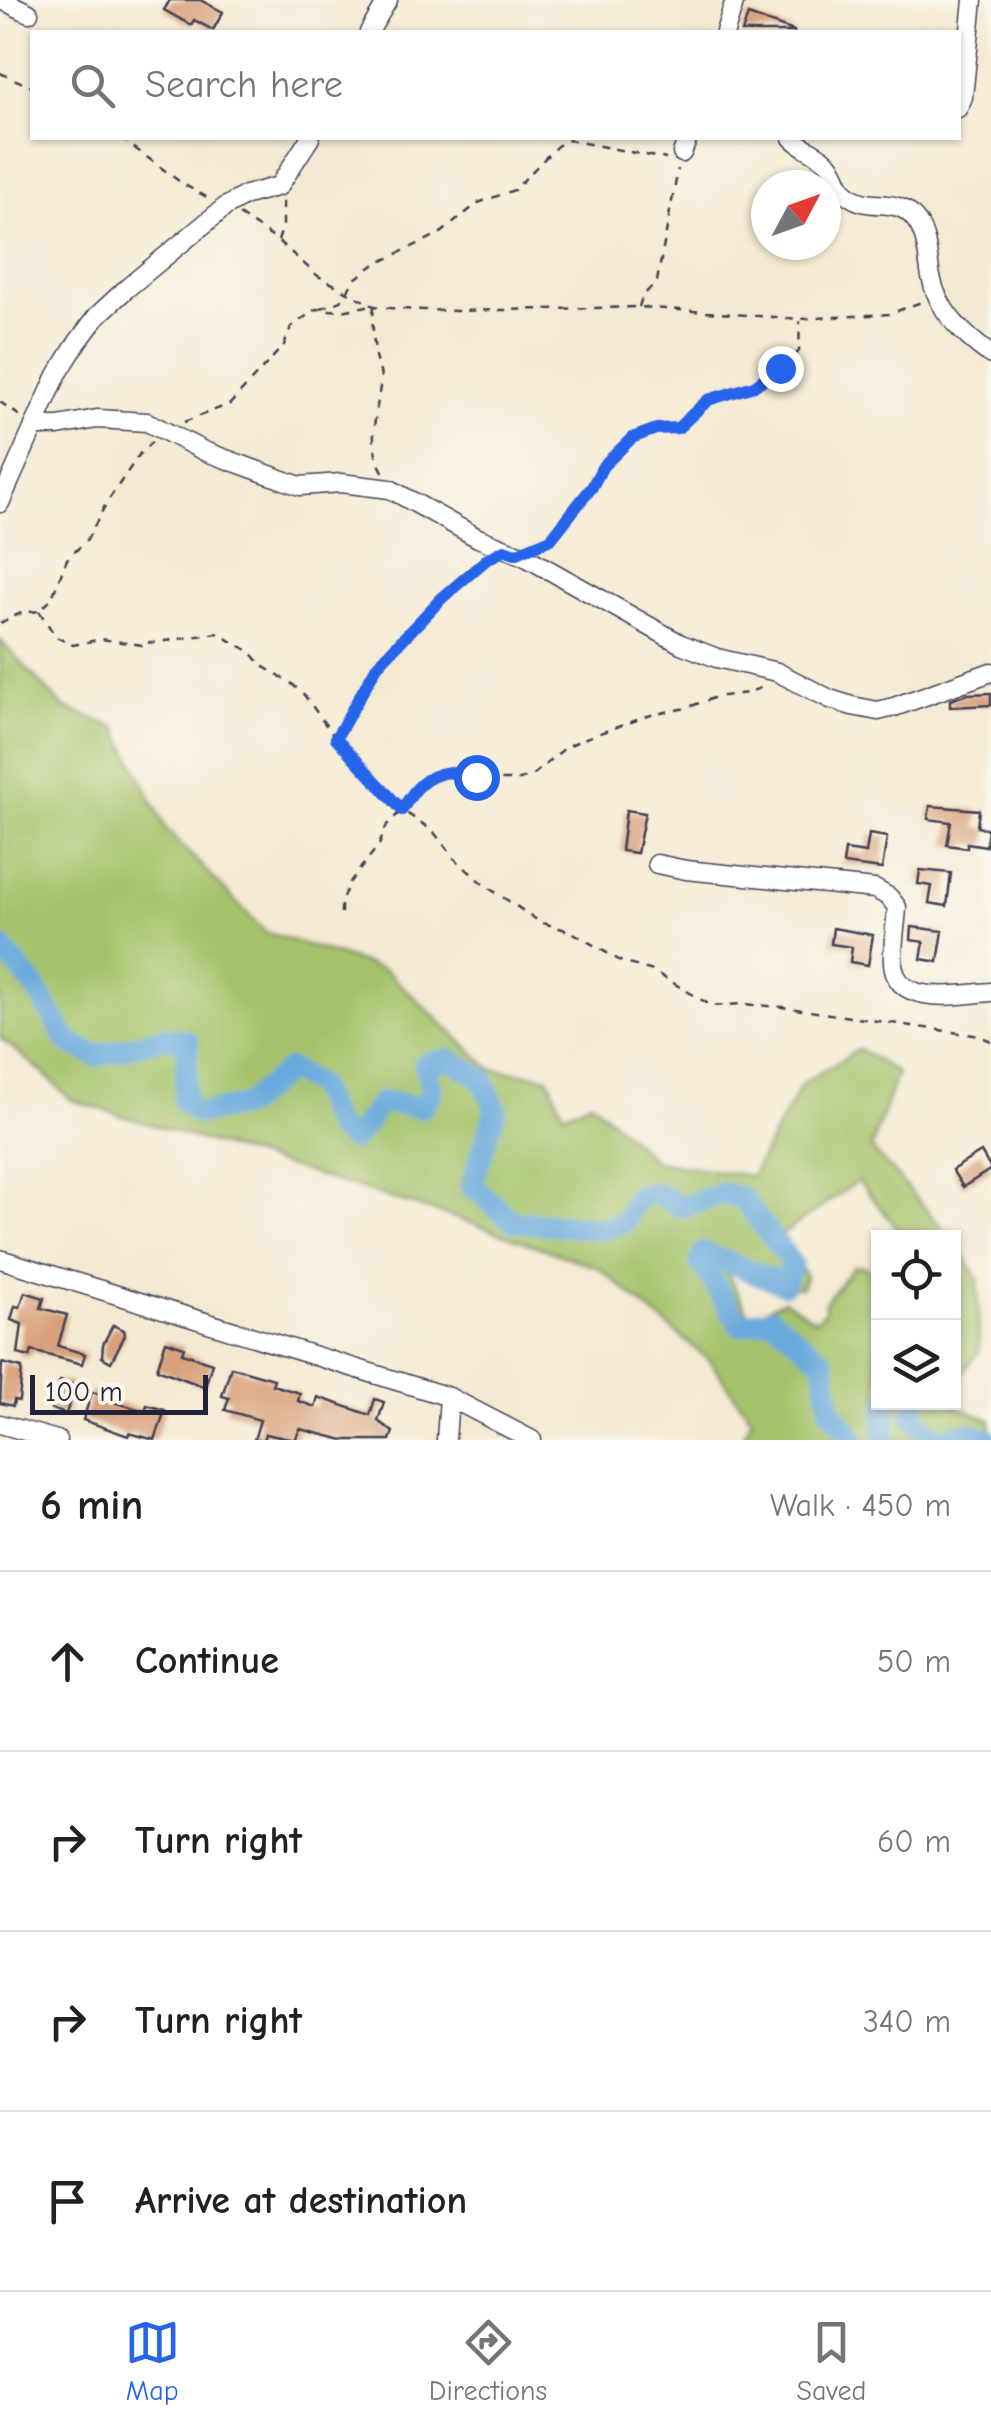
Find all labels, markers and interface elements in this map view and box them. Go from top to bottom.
search box [30,30,961,140]
icon: search [65,58,120,113]
text: Search here [145,63,343,107]
north arrow [751,170,841,260]
route end [758,346,804,392]
route start [454,755,500,801]
map controls [871,1230,961,1410]
button: locate [871,1230,961,1320]
button: layers [871,1320,961,1410]
scale bar [30,1370,208,1414]
text: 100 m [45,1376,123,1408]
text: 6 min [40,1481,143,1530]
text: Walk · 450 m [770,1487,951,1524]
icon: ahead [40,1634,95,1689]
text: Continue [135,1639,279,1683]
text: 50 m [877,1643,951,1680]
icon: right [40,1814,95,1869]
text: Turn right [135,1819,302,1863]
text: 60 m [877,1823,951,1860]
icon: right [40,1994,95,2049]
text: Turn right [135,1999,302,2043]
text: 340 m [863,2003,951,2040]
icon: arrive [40,2174,95,2229]
text: Arrive at destination [135,2179,467,2223]
tab: Map [125,2315,180,2407]
tab: Directions [429,2315,547,2407]
tab: Saved [796,2315,866,2407]

